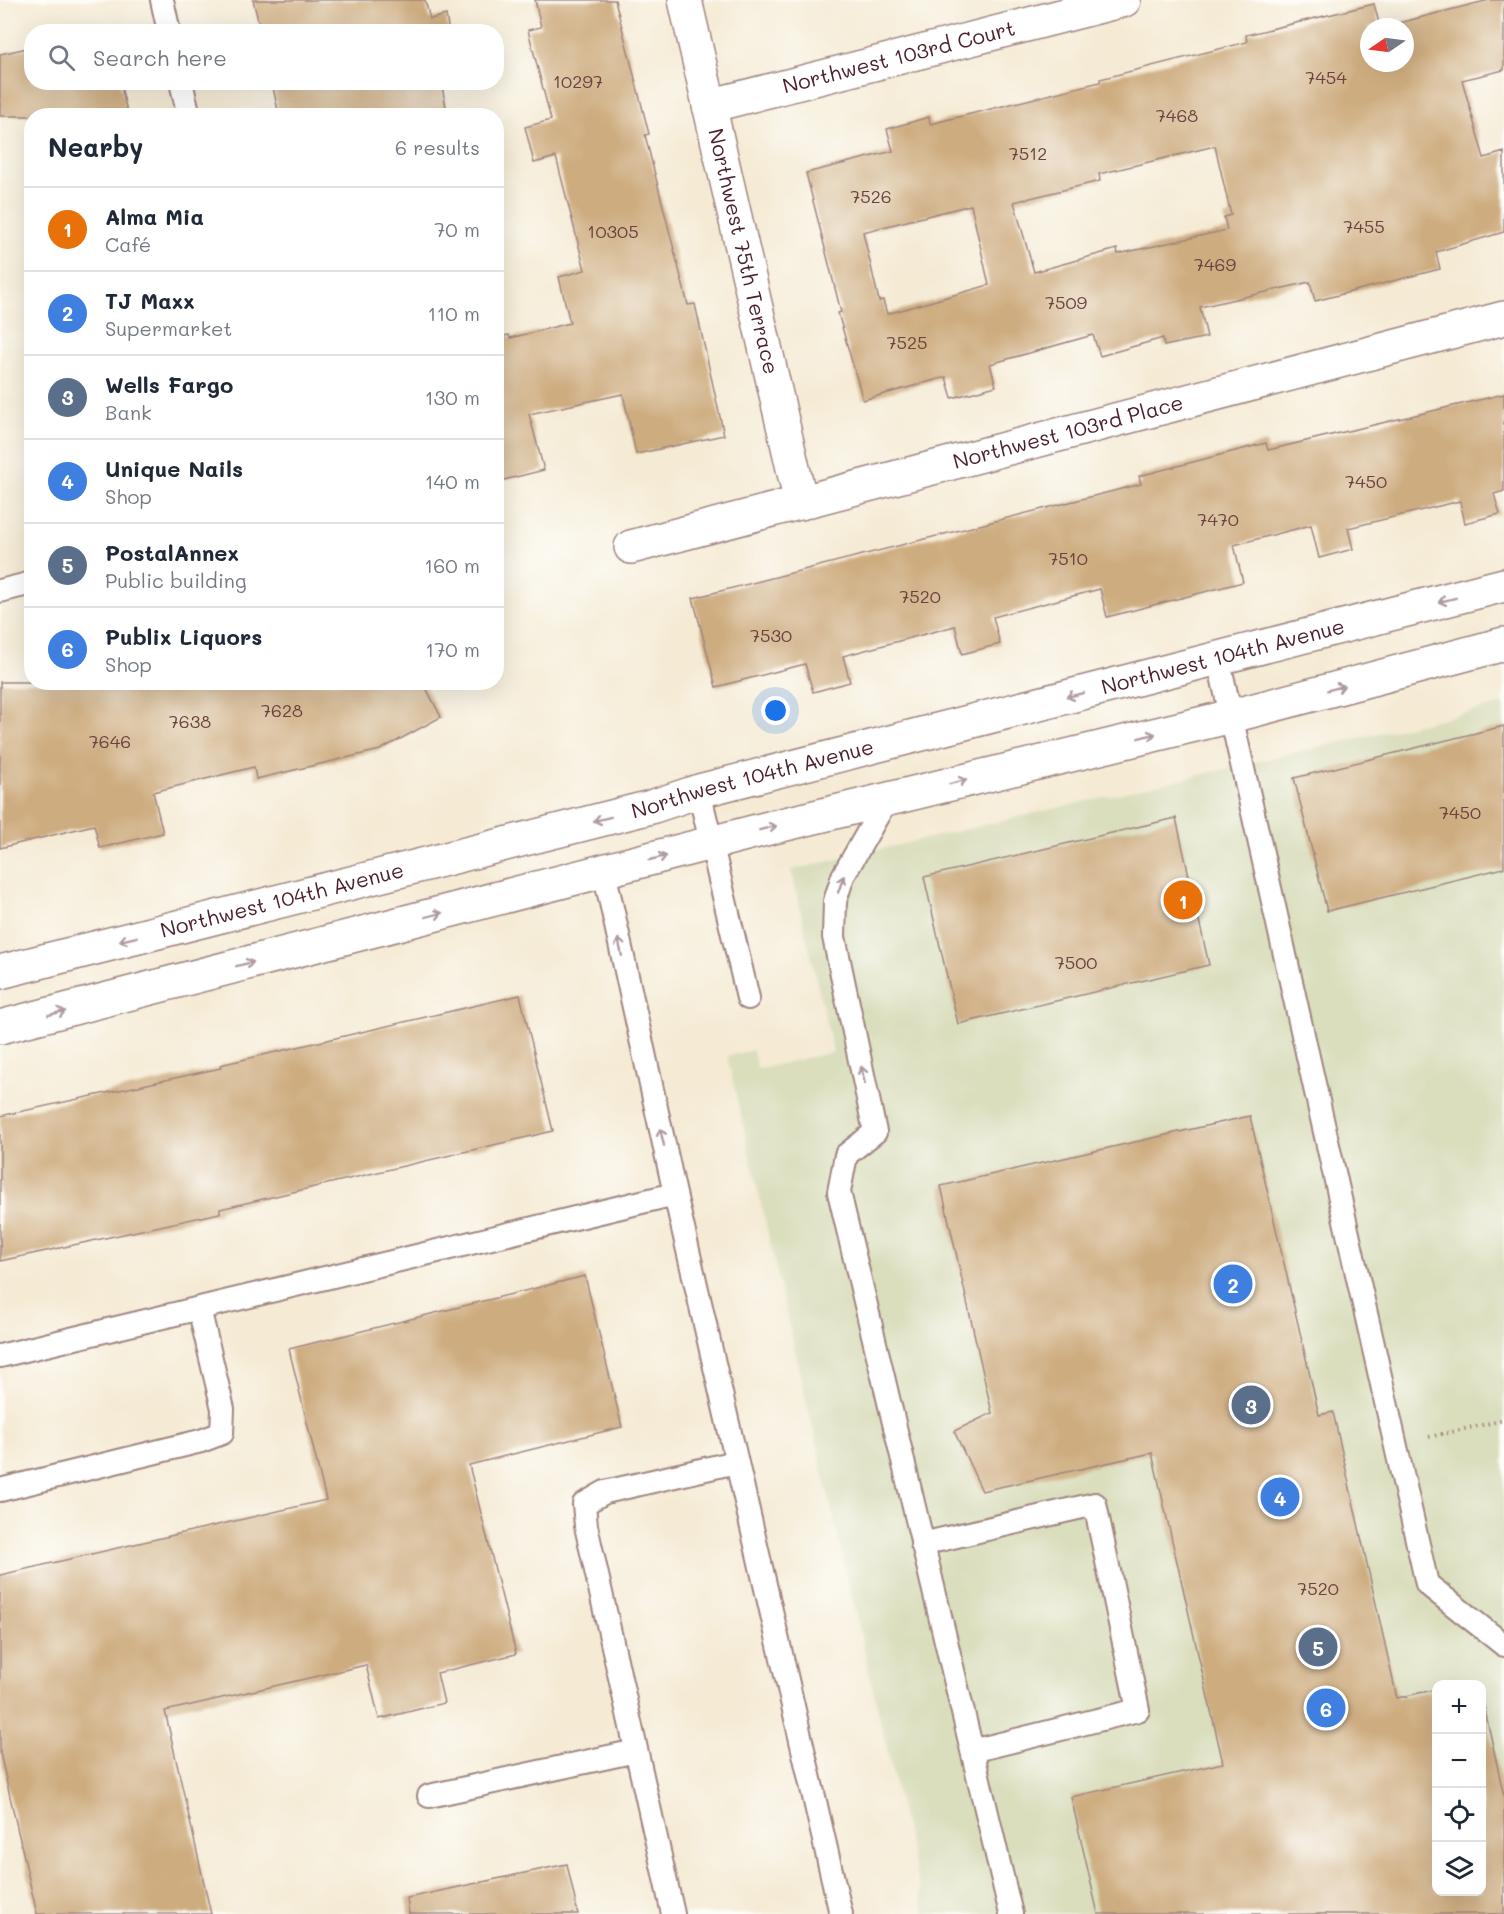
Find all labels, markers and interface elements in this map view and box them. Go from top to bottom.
street label: Northwest 103rd Court [779,13,1018,99]
north arrow [1360,18,1414,72]
search box [24,24,504,90]
icon: search [45,41,78,74]
text: Search here [93,43,227,72]
house number: 7454 [1305,65,1347,89]
house number: 10297 [553,69,603,93]
house number: 7468 [1156,103,1198,127]
street label: Northwest 75th Terrace [703,126,786,376]
text: Nearby [48,130,143,164]
text: 6 results [395,134,480,160]
house number: 7512 [1009,141,1047,165]
house number: 7526 [850,184,892,208]
text: Alma Mia [105,202,204,231]
house number: 7455 [1343,214,1385,238]
text: 1 [63,216,72,242]
text: 70 m [434,216,480,242]
house number: 10305 [587,219,639,243]
text: Café [105,231,151,257]
house number: 7469 [1194,252,1236,276]
text: TJ Maxx [105,286,195,315]
house number: 7509 [1045,290,1087,314]
text: 2 [62,300,73,326]
text: 110 m [427,300,480,326]
text: Supermarket [105,315,232,341]
house number: 7525 [886,330,928,354]
text: Wells Fargo [105,370,233,399]
text: 3 [62,384,74,410]
text: 130 m [425,384,480,410]
street label: Northwest 103rd Place [950,388,1186,474]
text: Bank [105,399,152,425]
text: Unique Nails [105,454,243,483]
text: 4 [61,468,74,494]
text: 140 m [425,468,480,494]
house number: 7450 [1345,469,1387,493]
text: Shop [105,483,152,509]
house number: 7470 [1197,507,1239,531]
text: PostalAnnex [105,538,239,567]
house number: 7510 [1048,546,1088,570]
text: 5 [62,552,73,578]
text: 160 m [424,552,480,578]
text: Public building [105,567,247,593]
house number: 7520 [899,584,941,608]
one-way arrow [1438,594,1457,606]
street label: Northwest 104th Avenue [1098,611,1347,700]
text: Publix Liquors [105,622,262,651]
house number: 7530 [750,623,792,647]
text: 6 [61,636,74,662]
text: 170 m [425,636,480,662]
text: Shop [105,651,152,677]
one-way arrow [1326,682,1345,694]
one-way arrow [1066,690,1085,701]
your location [761,696,790,725]
house number: 7628 [261,698,303,722]
house number: 7638 [169,709,211,733]
house number: 7646 [89,729,131,753]
one-way arrow [1138,730,1157,742]
street label: Northwest 104th Avenue [628,732,876,823]
one-way arrow [948,776,967,788]
house number: 7450 [1439,800,1481,824]
one-way arrow [593,813,612,825]
one-way arrow [758,822,777,833]
one-way arrow [648,851,667,863]
street label: Northwest 104th Avenue [157,855,406,943]
one-way arrow [836,875,847,894]
pin: 1 [1164,878,1202,922]
one-way arrow [424,909,443,921]
one-way arrow [119,934,138,946]
one-way arrow [613,938,625,957]
house number: 7500 [1055,950,1097,974]
one-way arrow [236,958,255,969]
one-way arrow [47,1006,66,1018]
one-way arrow [857,1066,868,1085]
one-way arrow [656,1128,667,1147]
pin: 2 [1214,1262,1252,1306]
pin: 3 [1232,1382,1270,1428]
pin: 4 [1260,1474,1300,1520]
house number: 7520 [1297,1576,1339,1600]
pin: 5 [1298,1624,1338,1670]
map controls [1432,1680,1486,1896]
button: + [1432,1680,1486,1734]
pin: 6 [1306,1686,1346,1730]
button: − [1432,1734,1486,1788]
button: locate [1432,1788,1486,1842]
button: layers [1432,1842,1486,1896]

